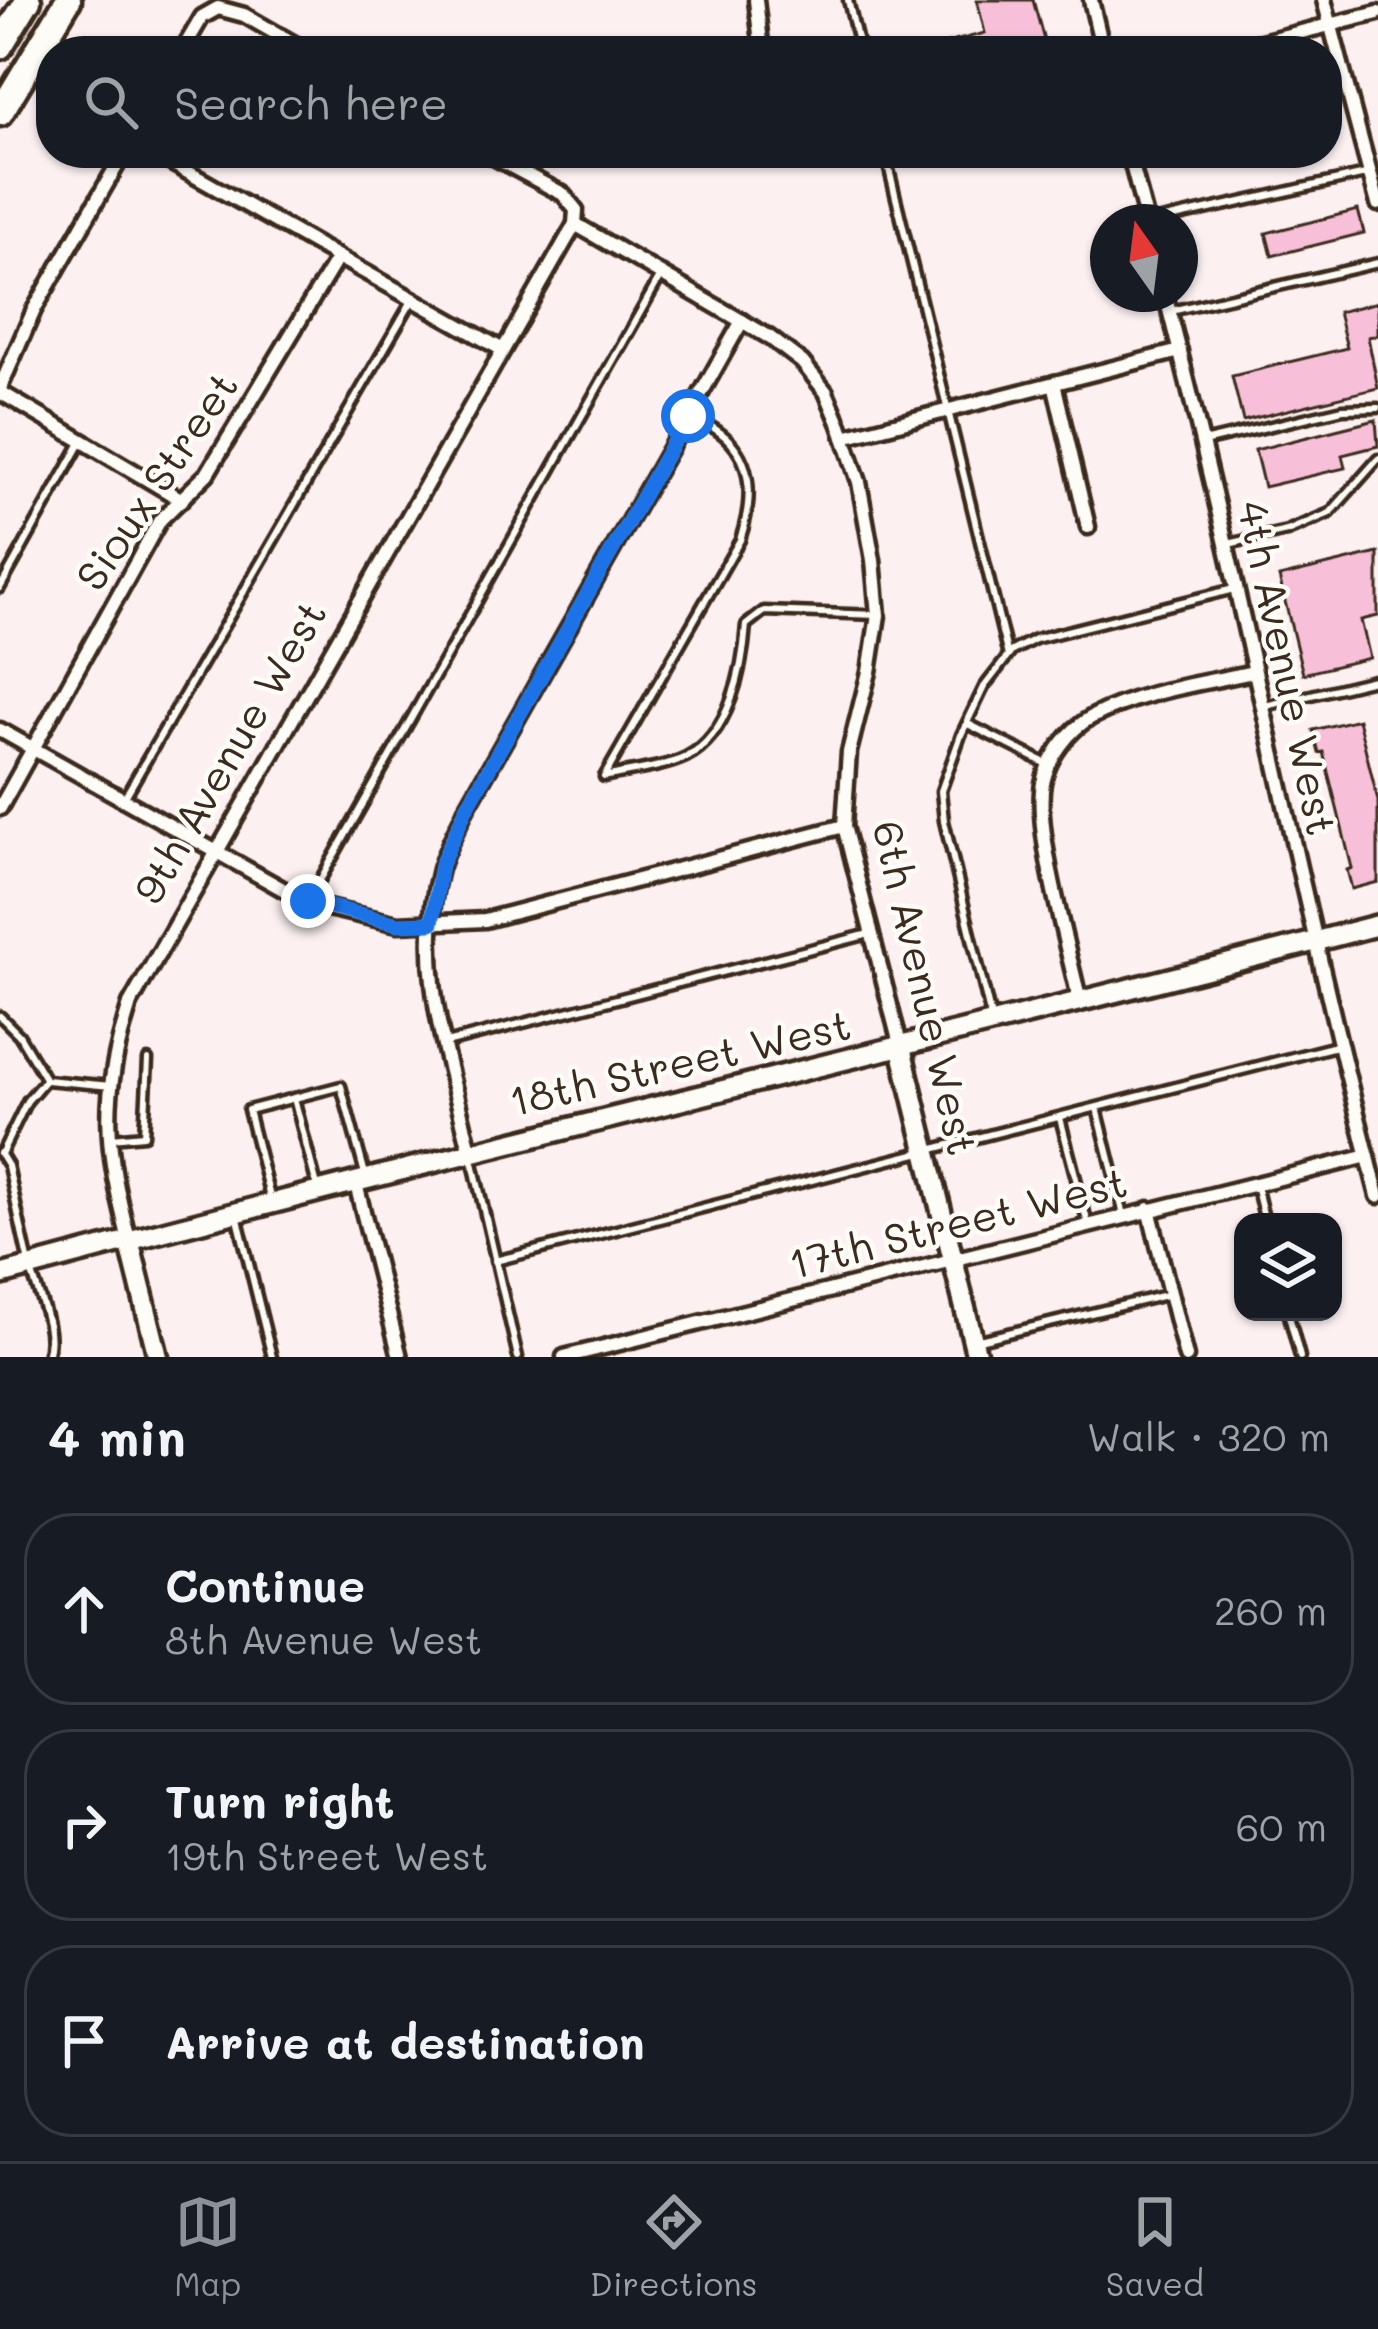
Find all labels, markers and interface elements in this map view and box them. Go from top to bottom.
search box [36,36,1342,168]
icon: search [78,69,144,135]
text: Search here [174,73,448,131]
north arrow [1090,204,1198,312]
street label: Sioux Street [62,360,249,600]
route start [661,389,715,443]
street label: 4th Avenue West [1226,495,1351,840]
street label: 9th Avenue West [120,590,338,913]
street label: 6th Avenue West [861,815,992,1160]
route end [281,874,335,928]
street label: 18th Street West [504,996,856,1128]
street label: 17th Street West [783,1153,1132,1290]
map controls [1234,1213,1342,1321]
button: layers [1234,1213,1342,1321]
text: 4 min [48,1402,186,1469]
text: Walk · 320 m [1087,1410,1330,1461]
text: Continue [165,1555,365,1613]
icon: ahead [51,1576,117,1642]
text: 260 m [1214,1584,1327,1635]
text: 8th Avenue West [165,1613,482,1664]
text: Turn right [165,1771,394,1829]
icon: right [51,1792,117,1858]
text: 60 m [1236,1800,1327,1851]
text: 19th Street West [165,1829,488,1880]
icon: arrive [51,2008,117,2074]
text: Arrive at destination [165,2012,645,2070]
tab: Map [174,2189,241,2304]
tab: Directions [590,2189,757,2304]
tab: Saved [1106,2189,1204,2304]

